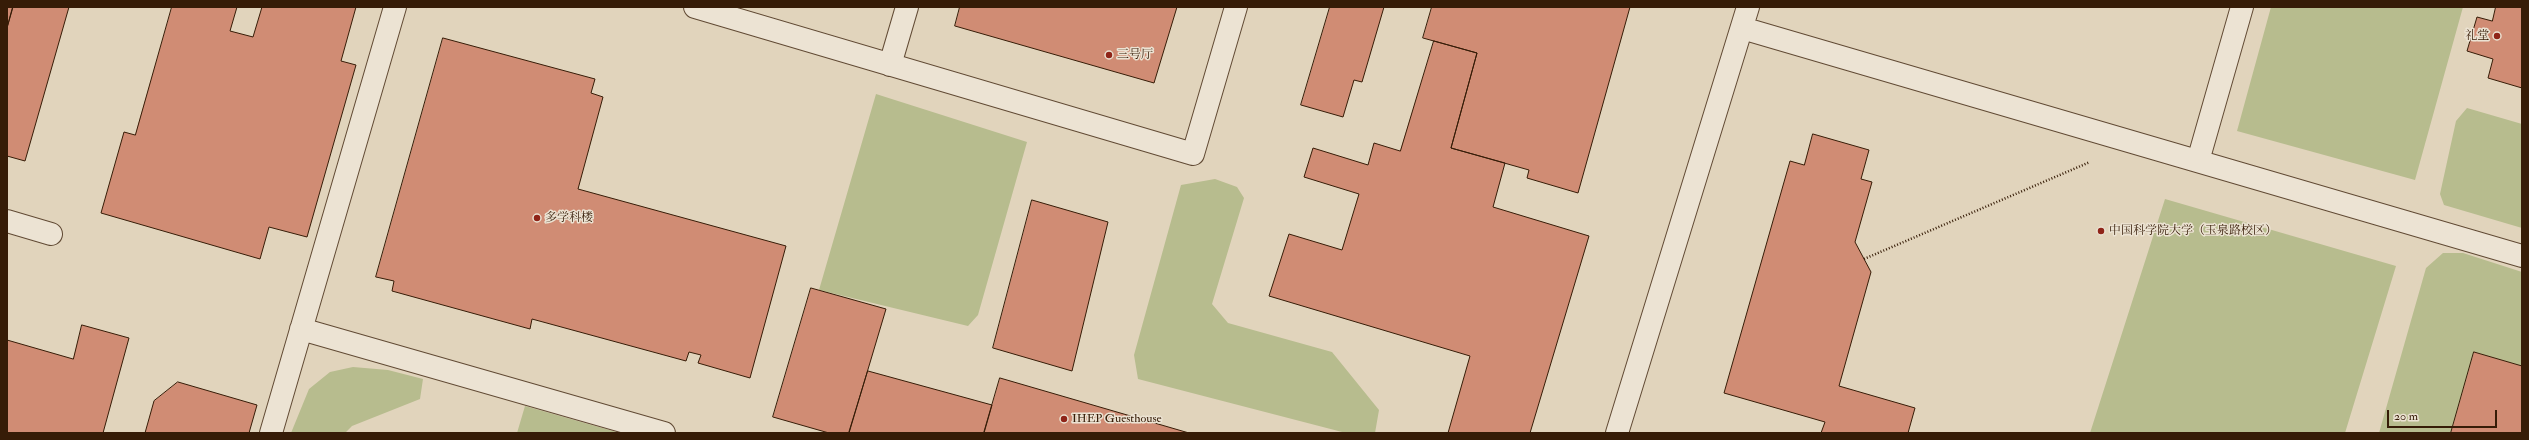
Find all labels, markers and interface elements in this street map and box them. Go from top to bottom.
place label: 礼堂 [2465,29,2489,43]
marker: 礼堂 [2492,31,2502,41]
place label: 三号厅 [1117,48,1153,62]
marker: 三号厅 [1104,50,1114,60]
place label: 多学科楼 [545,211,593,225]
marker: 多学科楼 [532,213,542,223]
place label: 中国科学院大学（玉泉路校区） [2109,224,2277,238]
marker: 中国科学院大学（玉泉路校区） [2096,226,2106,236]
scale bar [2389,402,2499,428]
text: 20 m [2394,409,2418,424]
place label: IHEP Guesthouse [1072,412,1162,426]
marker: IHEP Guesthouse [1059,414,1069,424]

